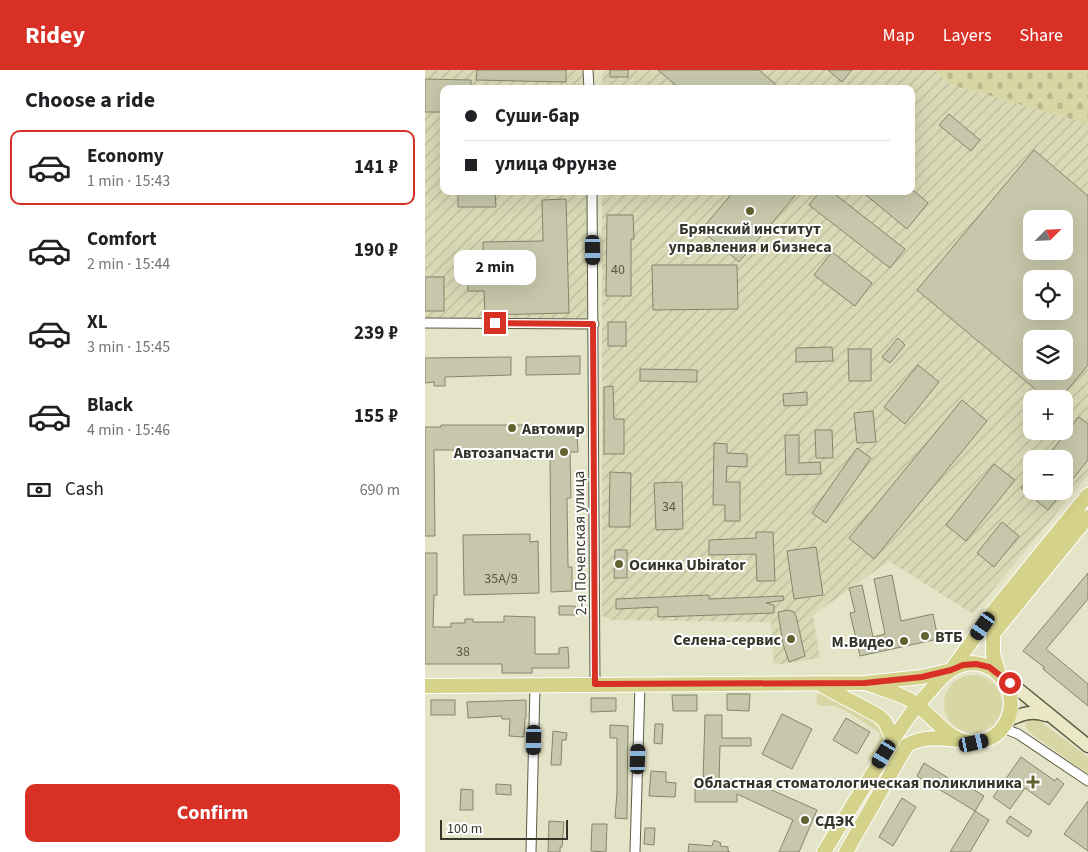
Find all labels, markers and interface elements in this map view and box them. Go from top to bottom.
text: Ridey [25,18,85,53]
text: Map [883,23,915,48]
text: Layers [943,23,992,48]
text: Share [1020,23,1063,48]
text: Choose a ride [25,84,155,116]
text: Суши-бар [495,103,580,130]
text: Economy [87,143,164,170]
icon: car [27,145,72,190]
text: улица Фрунзе [495,151,617,178]
text: 141 ₽ [354,154,398,181]
text: 1 min · 15:43 [87,170,170,192]
marker: Брянский институт управления и бизнеса [744,205,756,217]
north arrow [1023,210,1073,260]
map controls [1023,210,1073,500]
place label: Брянский институт управления и бизнеса [668,218,832,258]
text: Comfort [87,226,157,253]
icon: car [27,228,72,273]
car [585,235,600,265]
text: 190 ₽ [354,237,398,264]
callout: 2 min [454,250,536,286]
text: 2 min · 15:44 [87,253,170,275]
text: 2 min [476,256,514,278]
house number: 40 [611,260,625,280]
button: locate [1023,270,1073,320]
text: XL [87,309,108,336]
icon: car [27,311,72,356]
route end [484,312,506,334]
text: 239 ₽ [354,320,398,347]
button: layers [1023,330,1073,380]
text: 3 min · 15:45 [87,336,170,358]
button: + [1023,390,1073,440]
text: Black [87,392,133,419]
icon: car [27,394,72,439]
text: 155 ₽ [354,403,398,430]
place label: Автомир [521,418,585,440]
text: 4 min · 15:46 [87,419,170,441]
marker: Автомир [506,422,518,434]
place label: Автозапчасти [453,442,554,464]
marker: Автозапчасти [558,446,570,458]
button: − [1023,450,1073,500]
street label: 2-я Почепская улица [568,470,592,616]
icon: cash [25,476,53,504]
text: Cash [65,476,104,503]
text: 690 m [360,479,400,501]
house number: 34 [662,497,676,517]
place label: Осинка Ubirator [629,554,746,576]
marker: Осинка Ubirator [613,558,625,570]
house number: 35А/9 [484,569,518,589]
car [968,609,997,643]
place label: ВТБ [935,626,963,648]
place label: Селена-сервис [673,629,782,651]
marker: ВТБ [919,630,931,642]
place label: М.Видео [831,631,894,653]
marker: Селена-сервис [785,633,797,645]
marker: М.Видео [898,635,910,647]
house number: 38 [456,642,470,662]
route start [999,672,1021,694]
car [526,725,541,755]
car [957,733,990,753]
car [869,737,898,771]
car [629,744,646,774]
place label: Областная стоматологическая поликлиника [694,772,1022,794]
marker: Областная стоматологическая поликлиника [1026,775,1040,789]
button: Confirm [25,784,400,842]
place label: СДЭК [815,810,854,832]
marker: СДЭК [799,814,811,826]
scale bar [440,817,567,840]
text: 100 m [447,819,482,839]

